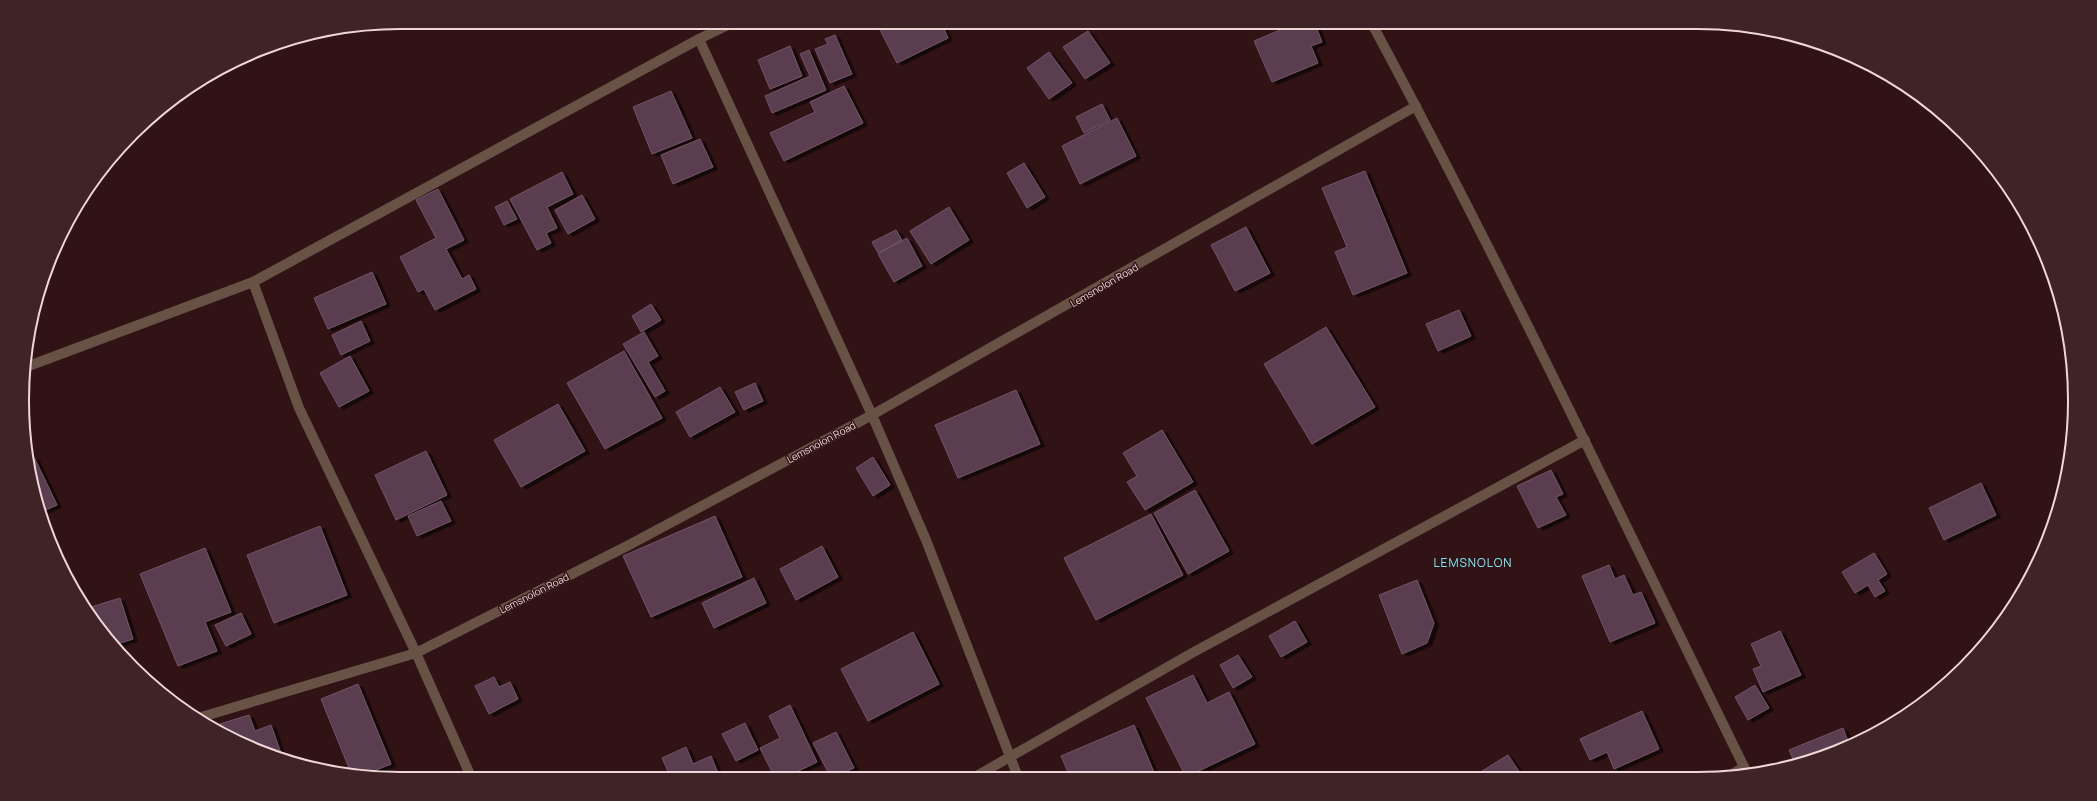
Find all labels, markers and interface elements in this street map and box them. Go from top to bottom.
street label: Lemsnolon Road [1067,260,1141,310]
street label: Lemsnolon Road [784,418,858,466]
district label: LEMSNOLON [1433,554,1513,571]
street label: Lemsnolon Road [497,569,571,617]

